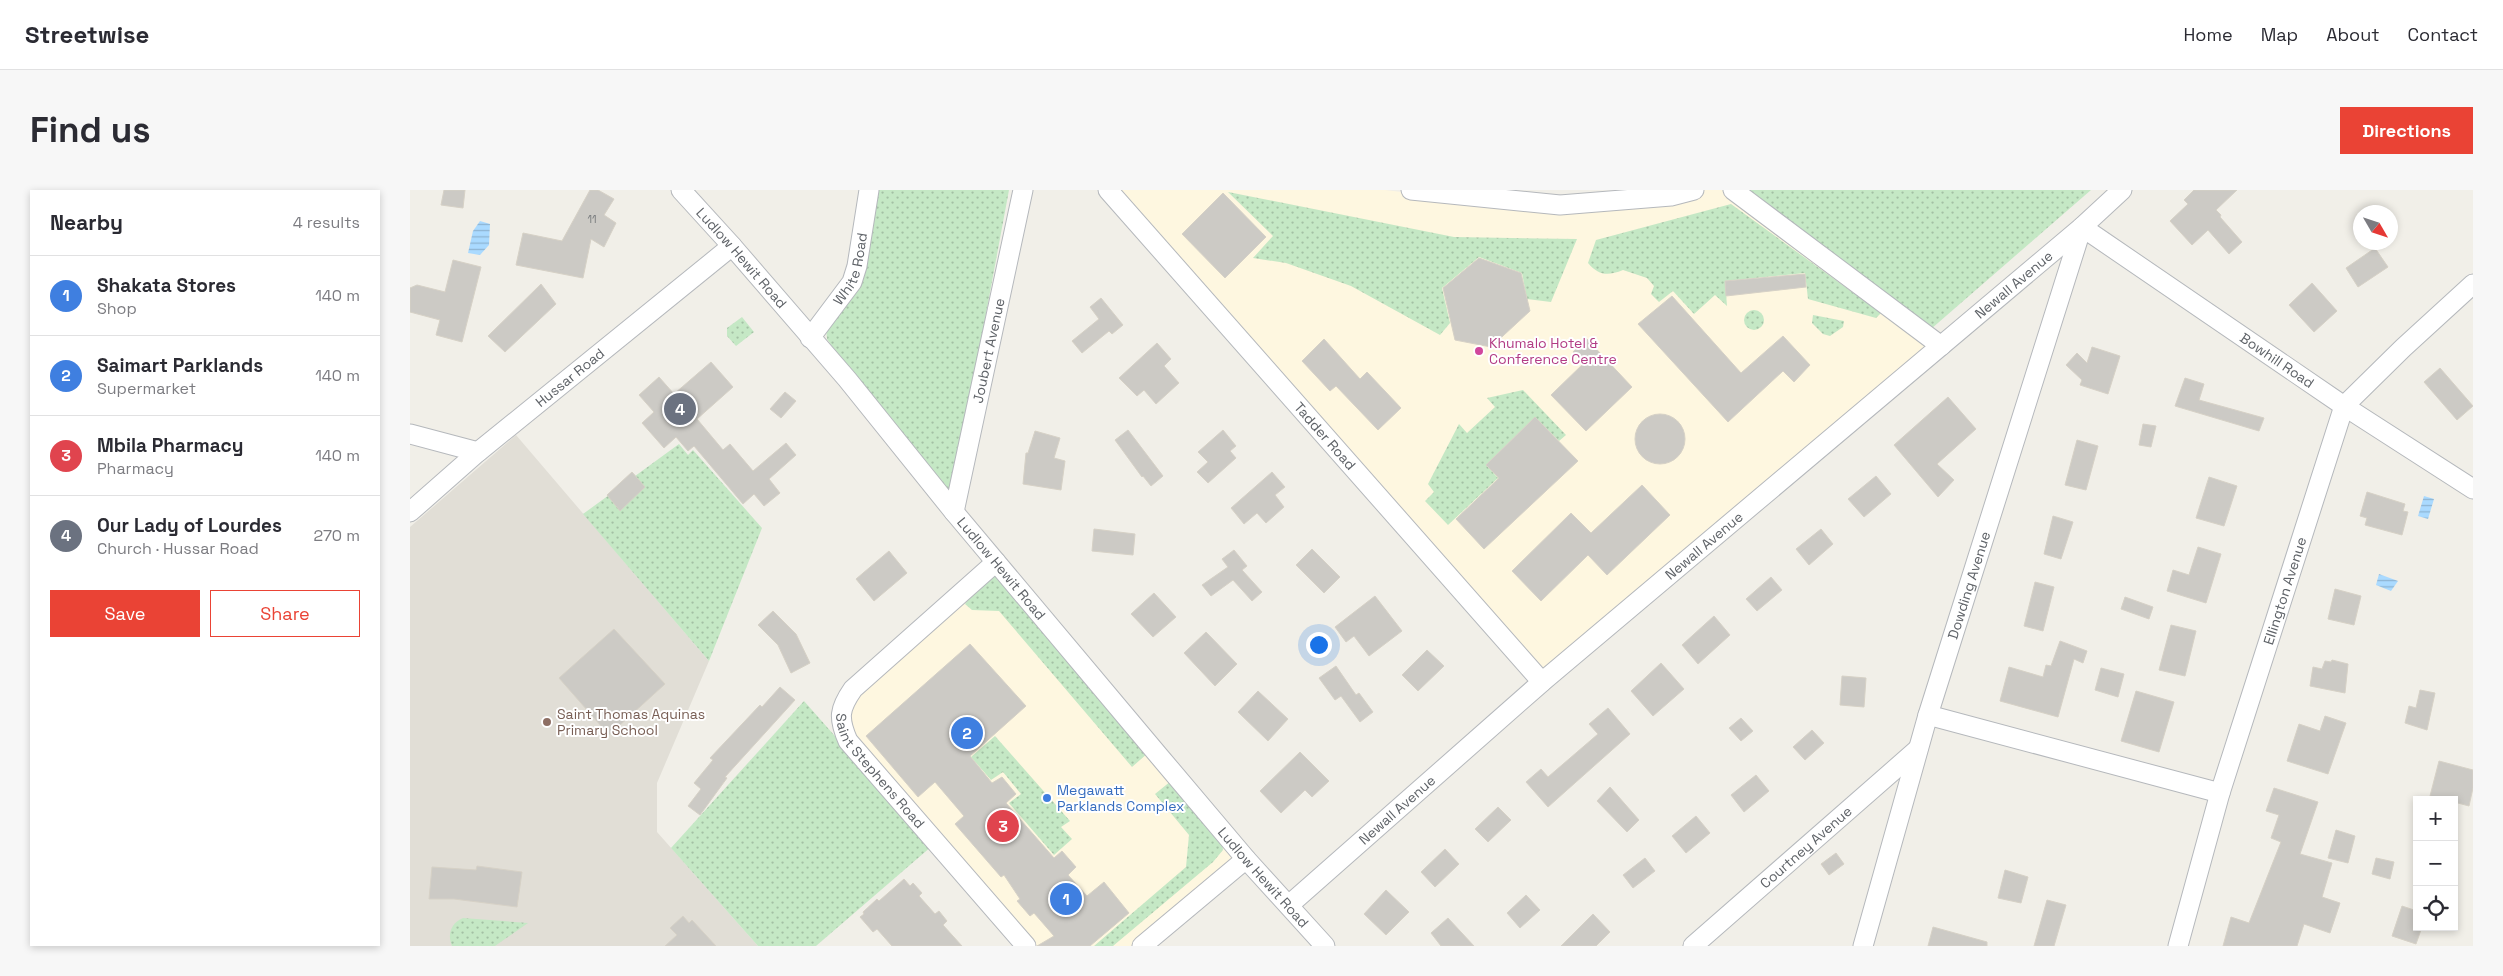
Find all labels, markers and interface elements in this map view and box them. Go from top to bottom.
text: Streetwise [25,19,149,50]
text: Home [2184,23,2233,46]
text: Map [2261,23,2298,46]
text: About [2326,23,2380,46]
text: Contact [2408,23,2478,46]
button: Directions [2340,107,2473,154]
text: Find us [30,108,151,152]
street label: Ludlow Hewit Road [692,204,791,312]
north arrow [2353,205,2398,250]
text: Nearby [50,209,123,236]
text: 4 results [293,212,360,233]
house number: 11 [587,212,597,226]
street label: White Road [829,231,871,309]
street label: Newall Avenue [1971,247,2056,323]
text: Shakata Stores [97,273,236,298]
text: 1 [62,285,70,306]
text: 140 m [315,285,360,306]
street label: Joubert Avenue [969,296,1009,405]
text: Shop [97,298,137,319]
street label: Bowhill Road [2237,329,2318,392]
place label: Khumalo Hotel & Conference Centre [1489,334,1617,368]
street label: Hussar Road [532,344,608,411]
marker: Khumalo Hotel & Conference Centre [1473,345,1485,357]
text: Saimart Parklands [97,353,263,378]
text: 2 [61,365,71,386]
text: 140 m [315,365,360,386]
text: Supermarket [97,378,196,399]
pin: 4 [664,390,696,428]
street label: Tadder Road [1290,398,1360,474]
text: Mbila Pharmacy [97,433,243,458]
text: 3 [61,445,71,466]
text: 140 m [315,445,360,466]
text: Pharmacy [97,458,174,479]
street label: Newall Avenue [1661,508,1747,584]
text: Our Lady of Lourdes [97,513,282,538]
street label: Ludlow Hewit Road [953,513,1050,623]
text: 4 [61,525,71,546]
text: 270 m [313,525,360,546]
street label: Dowding Avenue [1944,529,1994,641]
street label: Ellington Avenue [2259,535,2310,647]
text: Church · Hussar Road [97,538,259,559]
button: Save [50,590,200,637]
button: Share [210,590,360,637]
your location [1306,632,1332,658]
place label: Saint Thomas Aquinas Primary School [557,705,705,739]
street label: Saint Stephens Road [832,713,929,832]
pin: 2 [951,714,983,752]
marker: Saint Thomas Aquinas Primary School [541,716,553,728]
street label: Newall Avenue [1355,771,1439,848]
place label: Megawatt Parklands Complex [1057,781,1184,815]
marker: Megawatt Parklands Complex [1041,792,1053,804]
map controls [2413,796,2458,931]
button: + [2413,796,2458,841]
street label: Courtney Avenue [1756,802,1856,892]
pin: 3 [987,807,1019,845]
street label: Ludlow Hewit Road [1214,823,1313,931]
button: − [2413,841,2458,886]
pin: 1 [1050,880,1082,918]
button: locate [2413,886,2458,931]

